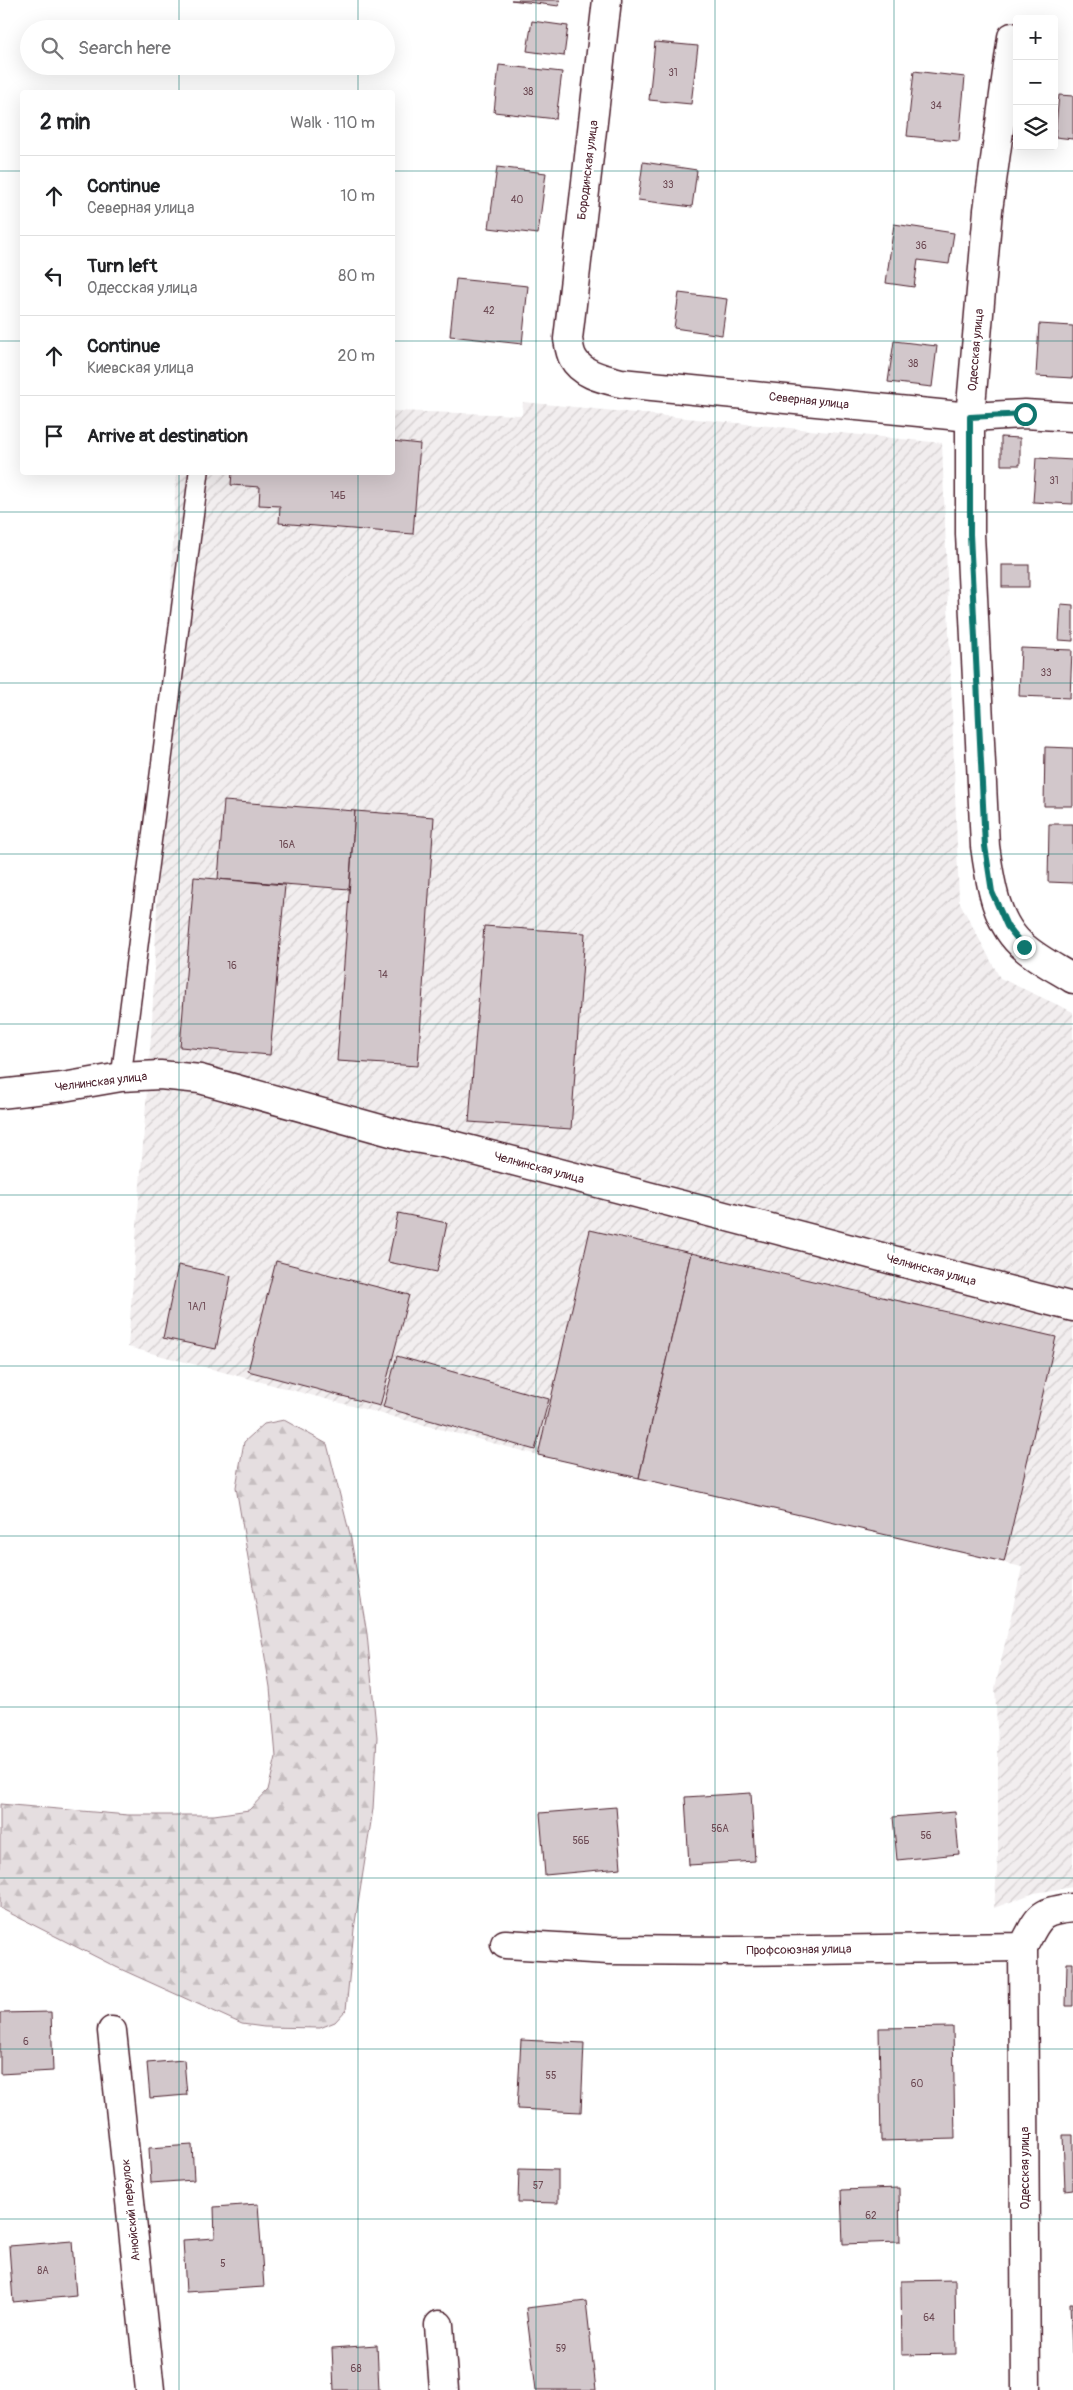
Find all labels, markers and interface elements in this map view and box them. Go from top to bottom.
map controls [1013,15,1058,150]
button: + [1013,15,1058,60]
search box [20,20,395,75]
icon: search [38,34,66,62]
text: Search here [78,36,171,60]
button: − [1013,60,1058,105]
house number: 31 [668,67,678,79]
house number: 38 [523,86,533,98]
house number: 34 [930,100,942,112]
button: layers [1013,105,1058,150]
text: 2 min [40,109,90,136]
text: Walk · 110 m [290,113,375,133]
street label: Бородинская улица [574,119,602,221]
text: Continue [87,174,160,198]
house number: 33 [662,179,674,191]
icon: ahead [40,182,68,210]
text: 10 m [340,186,375,206]
house number: 40 [511,194,523,206]
text: Северная улица [87,198,194,218]
house number: 36 [915,240,927,252]
text: Turn left [87,254,157,278]
icon: left [40,262,68,290]
text: 80 m [338,266,375,286]
text: Одесская улица [87,278,197,298]
house number: 42 [483,305,495,317]
street label: Одесская улица [965,308,987,392]
text: Continue [87,334,160,358]
icon: ahead [40,342,68,370]
text: 20 m [337,346,375,366]
text: Киевская улица [87,358,194,378]
house number: 38 [908,358,918,370]
street label: Северная улица [768,389,850,413]
route start [1014,403,1037,426]
icon: arrive [40,422,68,450]
text: Arrive at destination [87,424,248,448]
house number: 31 [1049,475,1059,487]
house number: 14Б [330,490,346,502]
house number: 33 [1040,667,1052,679]
house number: 16А [279,839,296,851]
route end [1013,936,1036,959]
house number: 16 [227,960,237,972]
house number: 14 [378,969,388,981]
street label: Челнинская улица [54,1069,148,1095]
street label: Челнинская улица [492,1149,586,1187]
street label: Челнинская улица [884,1251,978,1289]
house number: 1А/1 [188,1301,206,1313]
house number: 56А [711,1823,729,1835]
house number: 56 [920,1830,932,1842]
house number: 56Б [572,1835,590,1847]
street label: Профсоюзная улица [746,1942,852,1958]
house number: 6 [23,2036,29,2048]
house number: 55 [546,2070,556,2082]
house number: 60 [911,2078,923,2090]
street label: Одесская улица [1018,2126,1033,2209]
street label: Анюйский переулок [118,2158,144,2262]
house number: 57 [533,2180,544,2192]
house number: 62 [865,2210,877,2222]
house number: 5 [220,2258,226,2270]
house number: 8А [37,2265,49,2277]
house number: 64 [923,2312,935,2324]
house number: 59 [556,2343,566,2355]
house number: 68 [351,2363,361,2375]

